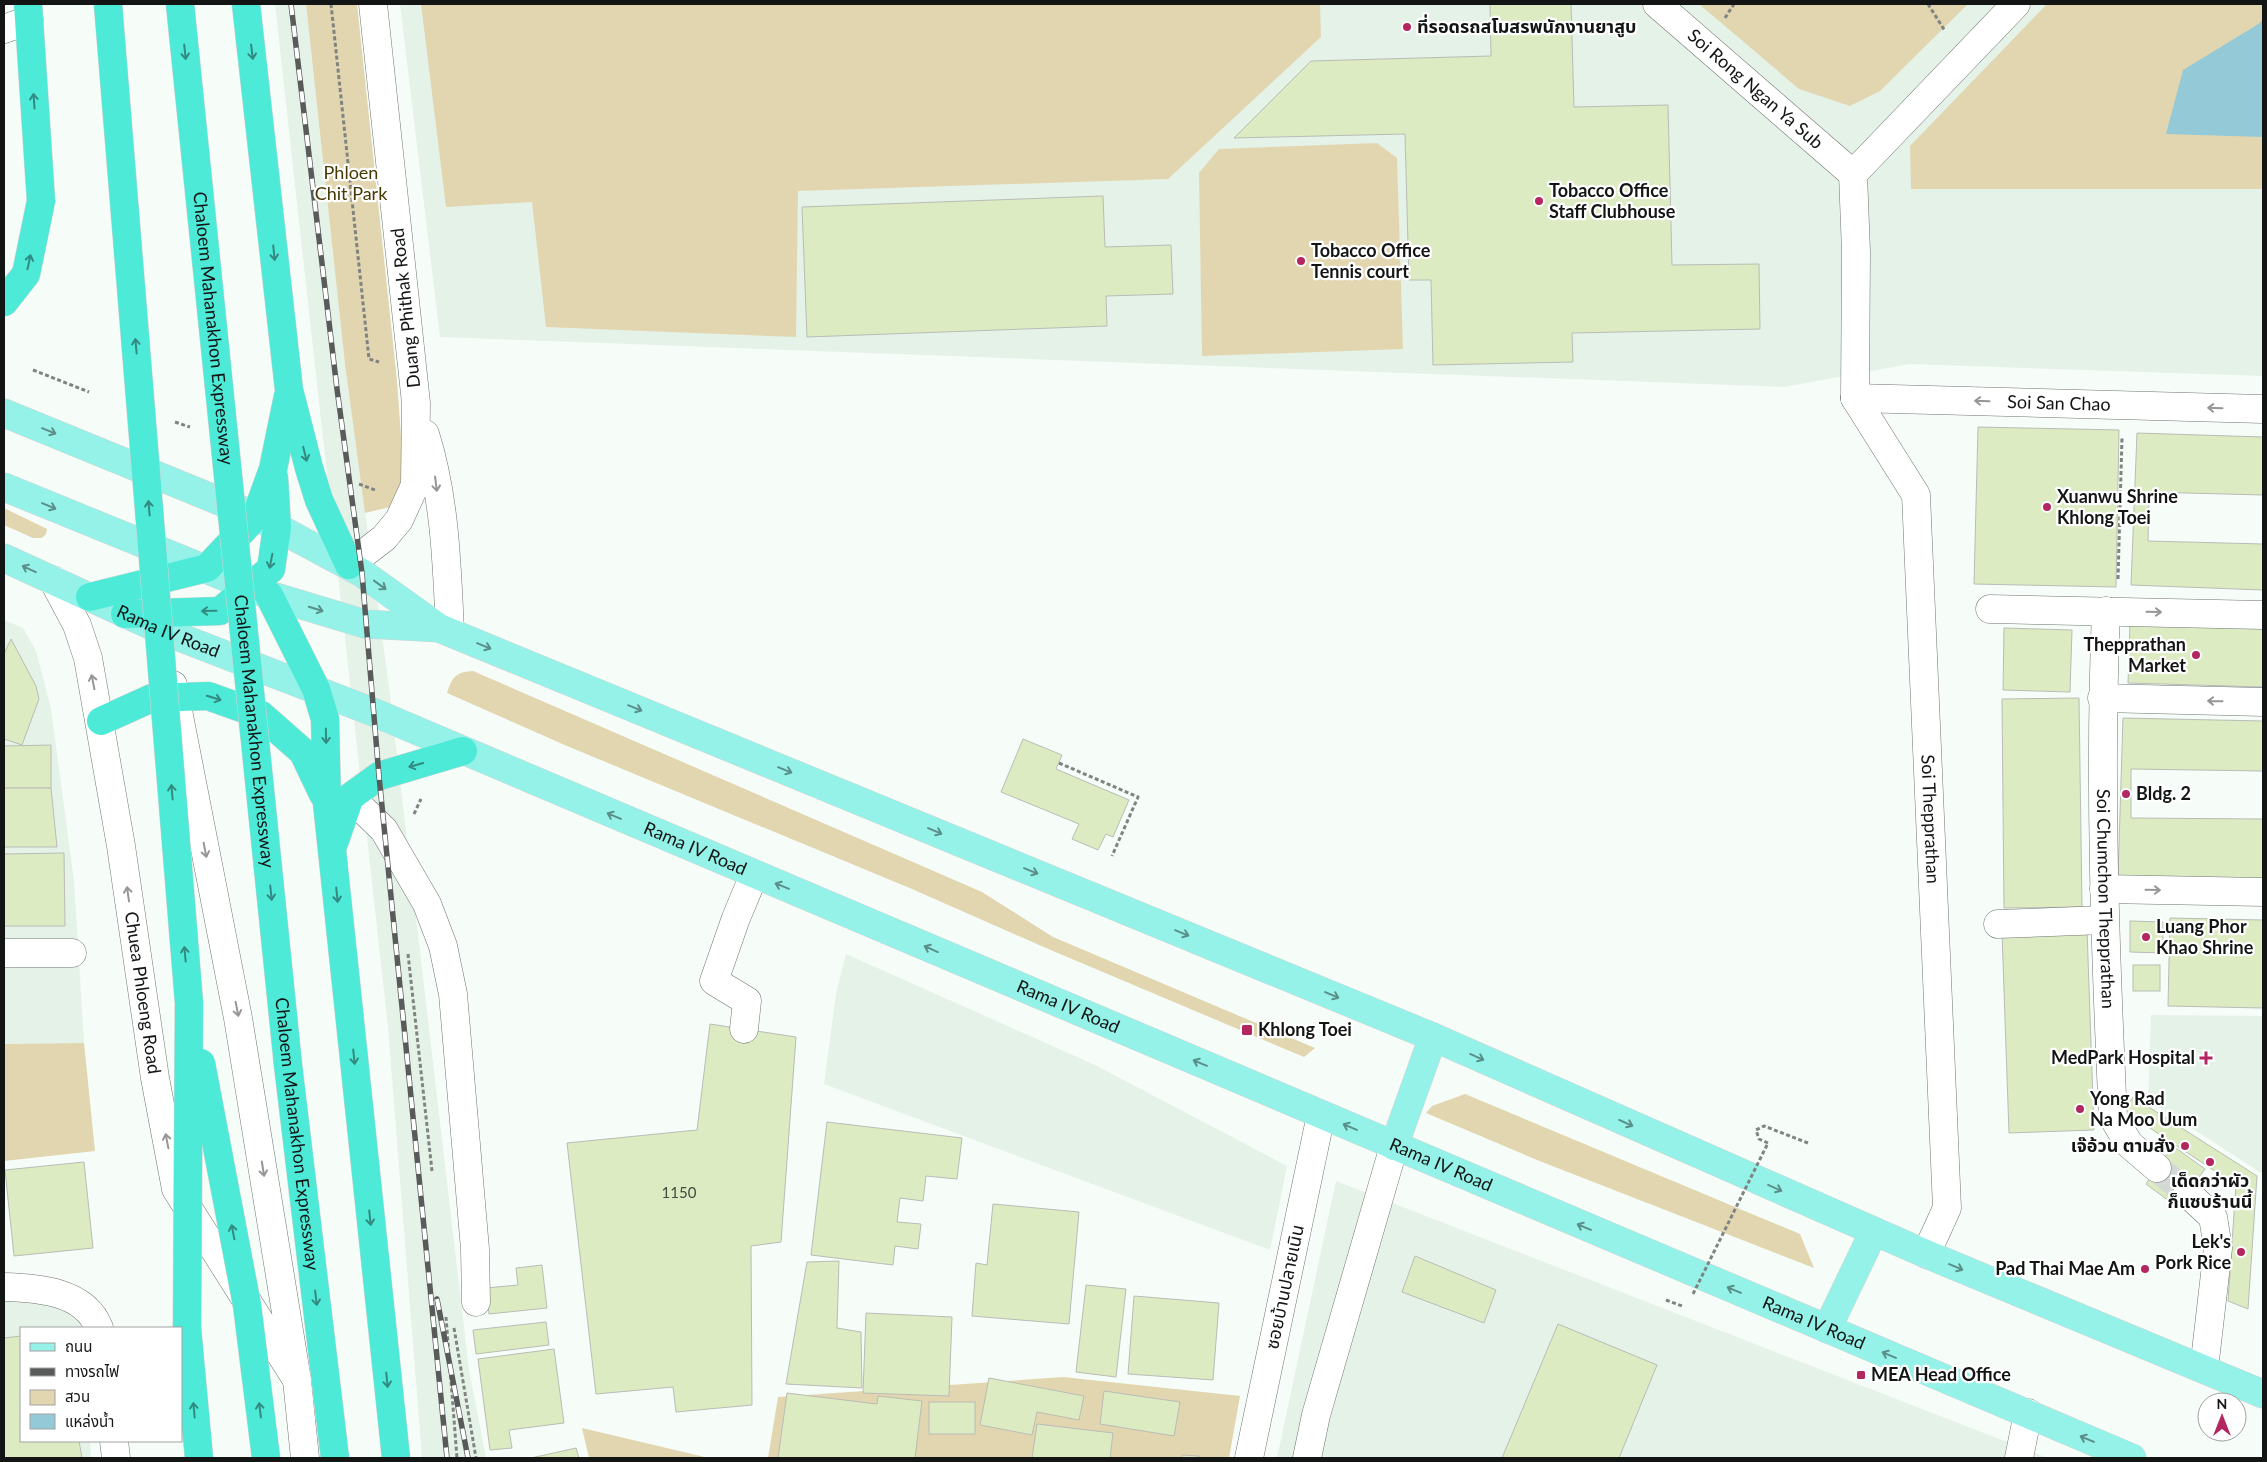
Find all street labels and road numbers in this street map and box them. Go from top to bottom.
street label: Soi Rong Ngan Ya Sub [1684,24,1828,153]
street label: Chaloem Mahanakhon Expressway [189,190,239,467]
street label: Duang Phithak Road [386,227,424,389]
street label: Soi San Chao [2007,390,2111,415]
street label: Chaloem Mahanakhon Expressway [230,593,280,870]
street label: Rama IV Road [114,599,223,662]
street label: Soi Thepprathan [1917,754,1945,884]
street label: Soi Chumchon Thepprathan [2093,789,2120,1009]
street label: Rama IV Road [641,816,750,879]
street label: Chuea Phloeng Road [121,910,166,1075]
street label: Rama IV Road [1014,974,1123,1037]
street label: Chaloem Mahanakhon Expressway [271,996,325,1272]
street label: Rama IV Road [1387,1132,1496,1196]
street label: ซอยบ้านปลายเนิน [1260,1223,1308,1351]
street label: Rama IV Road [1759,1291,1869,1354]

